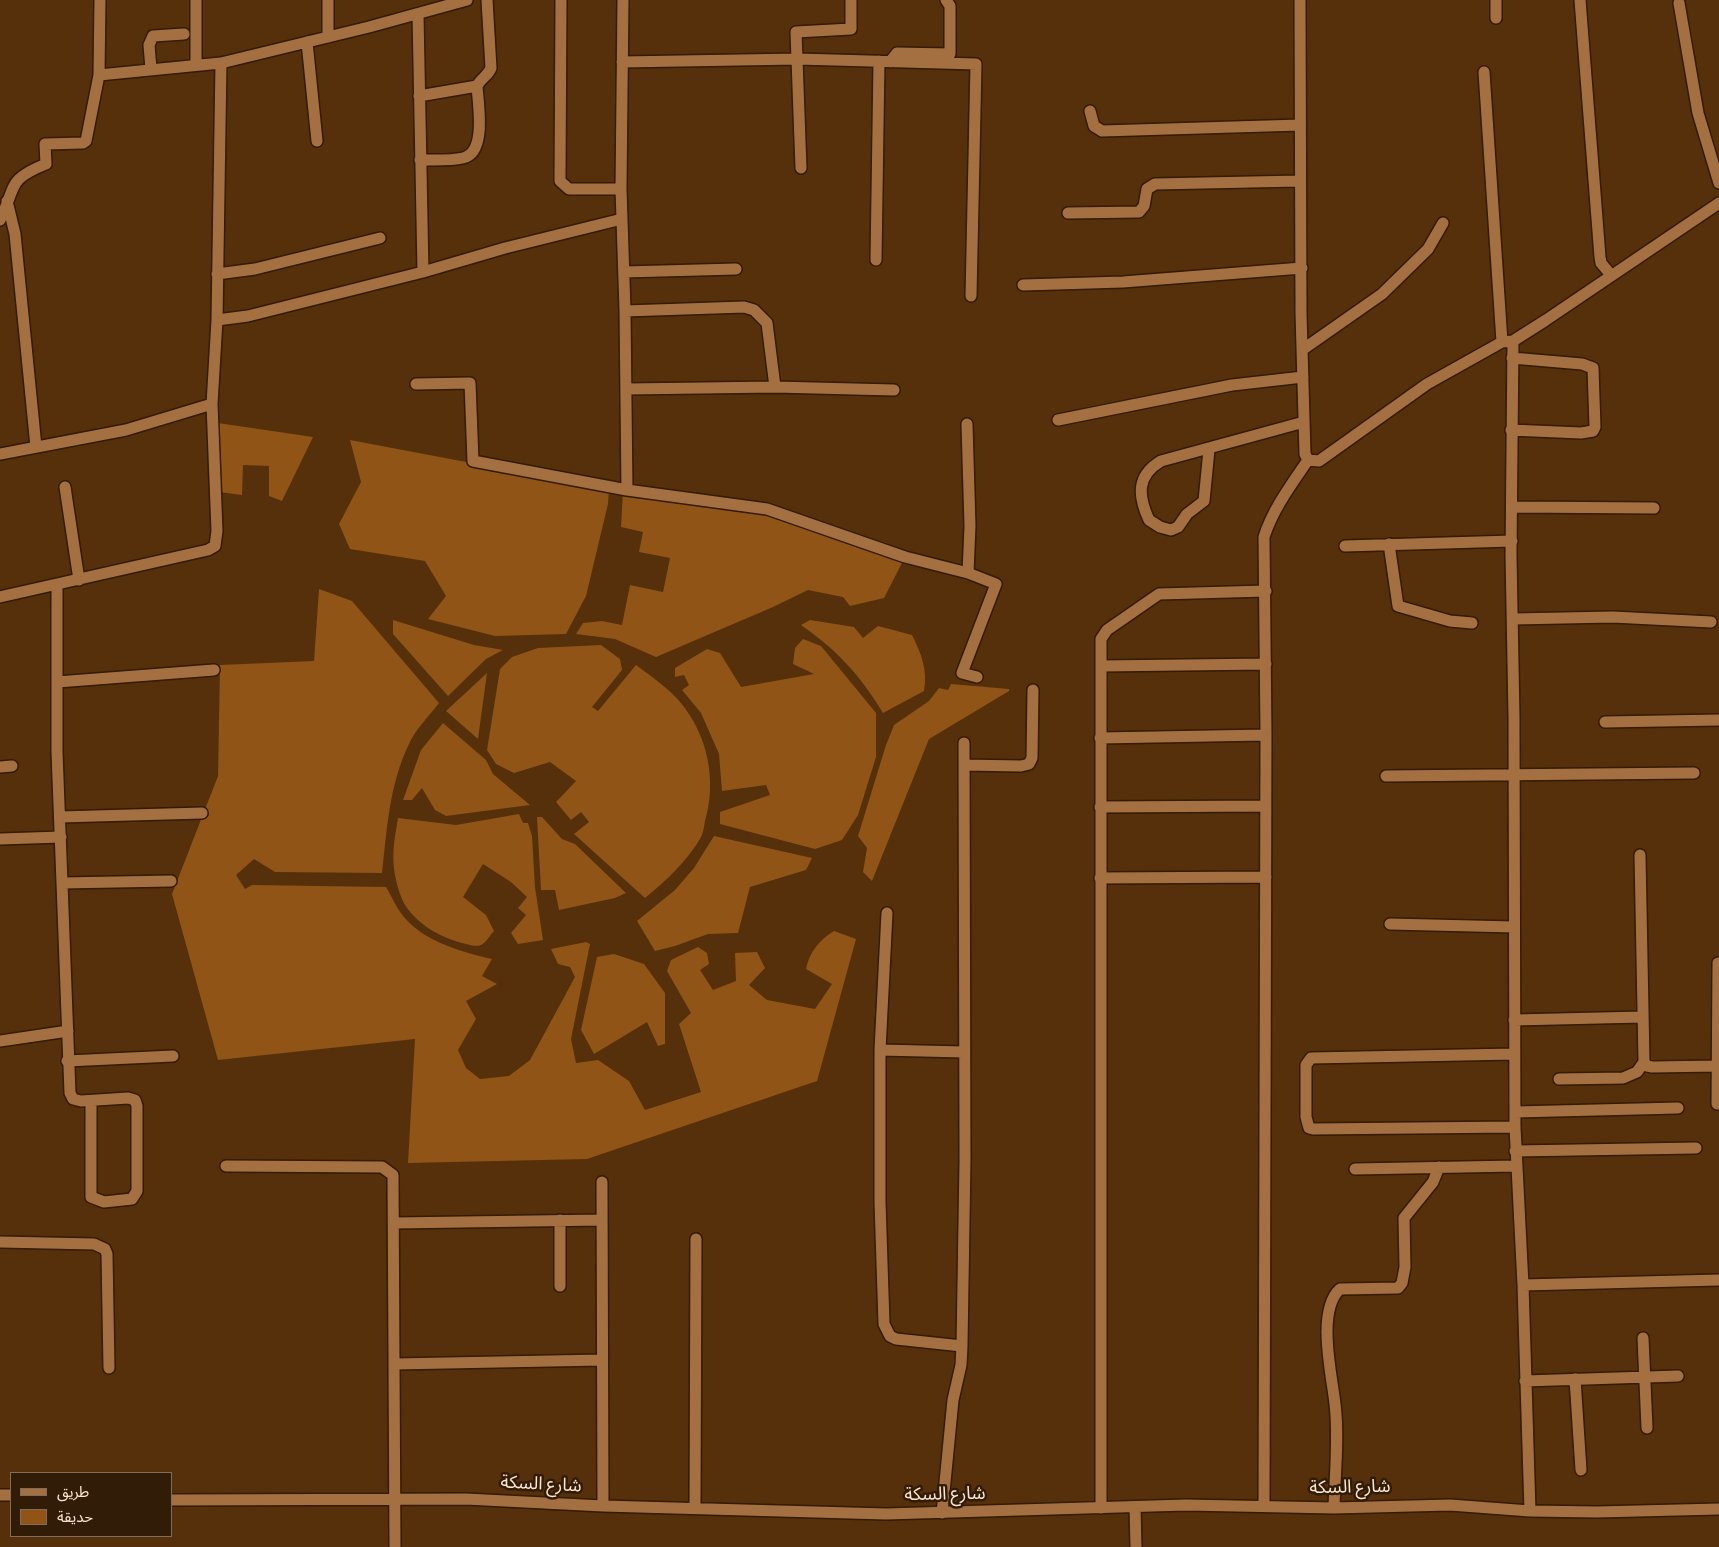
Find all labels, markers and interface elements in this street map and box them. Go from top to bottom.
legend [10,1472,172,1537]
street label: شارع السكة [500,1472,582,1498]
street label: شارع السكة [1309,1476,1391,1500]
text: طريق [57,1480,89,1503]
street label: شارع السكة [904,1483,986,1507]
text: حديقة [57,1505,93,1528]

